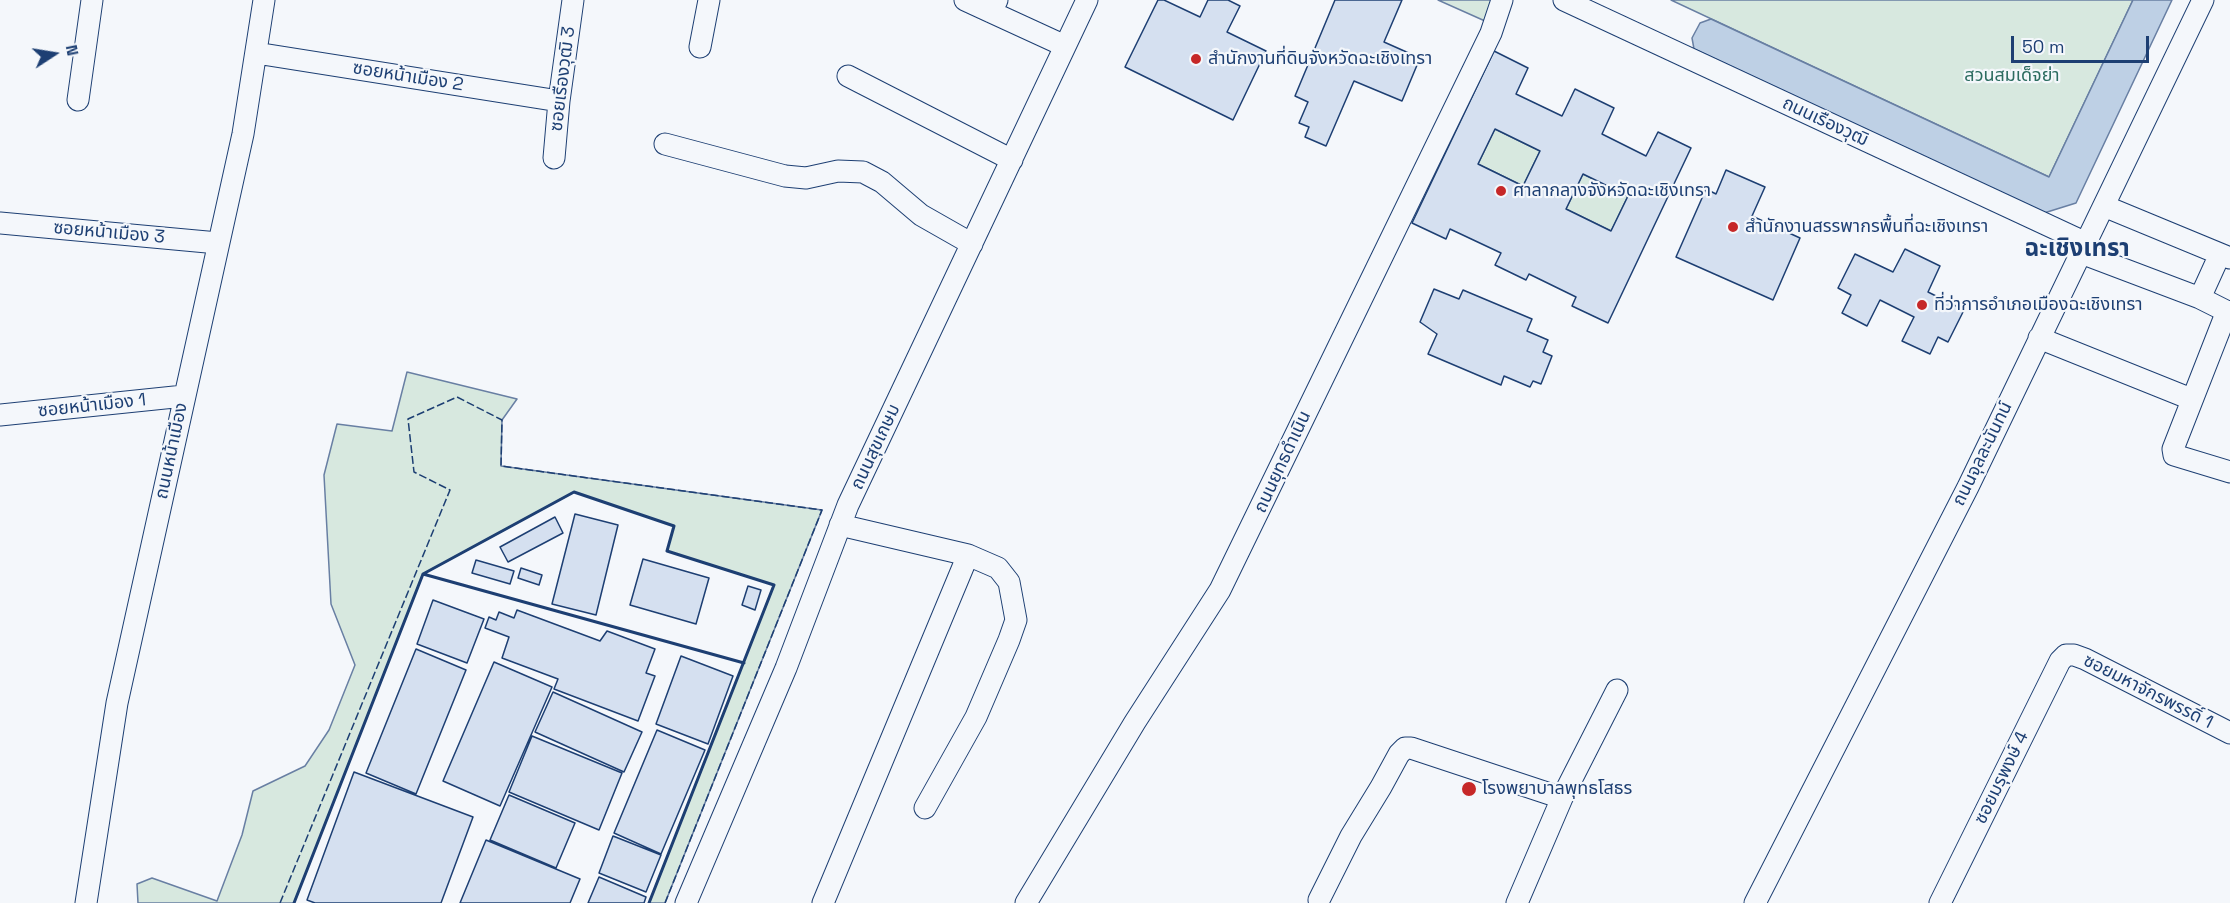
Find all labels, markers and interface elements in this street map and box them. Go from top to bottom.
north arrow [24,24,84,84]
scale bar [2014,24,2152,62]
street label: ซอยเรืองวุฒิ 3 [546,25,580,133]
text: 50 m [2022,35,2064,58]
text: N [61,43,83,58]
place label: สำนักงานที่ดินจังหวัดฉะเชิงเทรา [1208,48,1432,70]
marker: สำนักงานที่ดินจังหวัดฉะเชิงเทรา [1189,52,1203,66]
street label: ซอยหน้าเมือง 2 [351,58,465,96]
park label: สวนสมเด็จย่า [1964,65,2060,87]
street label: ถนนเรืองวุฒิ [1779,93,1871,151]
place label: ศาลากลางจังหวัดฉะเชิงเทรา [1513,180,1711,202]
marker: ศาลากลางจังหวัดฉะเชิงเทรา [1494,184,1508,198]
place label: สำนักงานสรรพากรพื้นที่ฉะเชิงเทรา [1745,216,1988,238]
street label: ซอยหน้าเมือง 3 [52,217,166,249]
marker: สำนักงานสรรพากรพื้นที่ฉะเชิงเทรา [1726,220,1740,234]
district label: ฉะเชิงเทรา [2024,235,2130,263]
place label: ที่ว่าการอำเภอเมืองฉะเชิงเทรา [1934,294,2142,316]
marker: ที่ว่าการอำเภอเมืองฉะเชิงเทรา [1915,298,1929,312]
street label: ซอยหน้าเมือง 1 [37,390,147,422]
street label: ถนนจุลละนันทน์ [1948,398,2018,510]
street label: ถนนหน้าเมือง [151,401,193,501]
street label: ถนนสุขเกษม [847,401,905,493]
street label: ถนนยุทธดำเนิน [1250,408,1316,516]
street label: ซอยมหาจักรพรรดิ์ 1 [2080,650,2216,734]
street label: ซอยมรุพงษ์ 4 [1970,728,2034,828]
place label: โรงพยาบาลพุทธโสธร [1482,778,1632,800]
marker: โรงพยาบาลพุทธโสธร [1460,780,1478,798]

